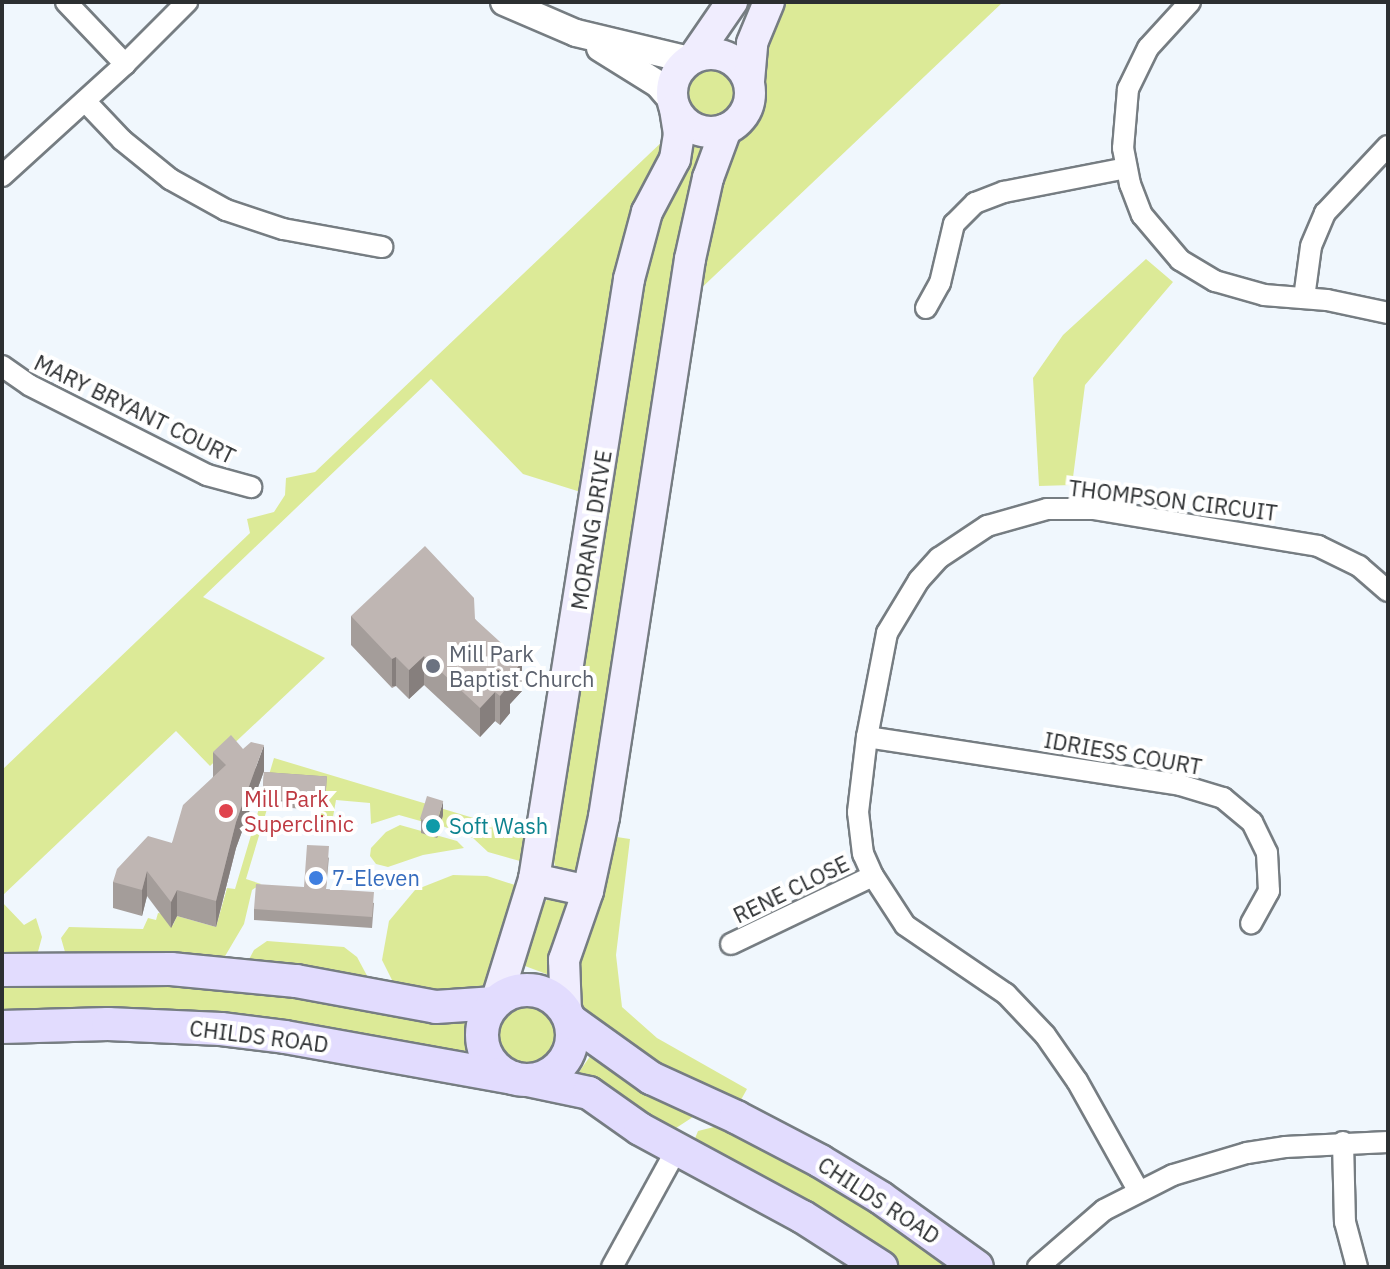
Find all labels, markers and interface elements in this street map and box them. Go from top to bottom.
street label: MARY BRYANT COURT [30,349,240,469]
street label: MORANG DRIVE [565,448,617,612]
street label: THOMPSON CIRCUIT [1067,474,1279,526]
place label: Mill Park Baptist Church [449,640,595,692]
marker: Mill Park Baptist Church [424,657,442,675]
street label: IDRIESS COURT [1042,726,1204,780]
place label: Mill Park Superclinic [244,785,354,836]
marker: Mill Park Superclinic [215,800,237,822]
place label: Soft Wash [449,813,548,839]
marker: Soft Wash [424,817,442,835]
street label: RENE CLOSE [729,850,853,928]
place label: 7-Eleven [332,865,420,891]
marker: 7-Eleven [307,869,325,887]
street label: CHILDS ROAD [188,1014,330,1058]
street label: CHILDS ROAD [813,1151,945,1249]

